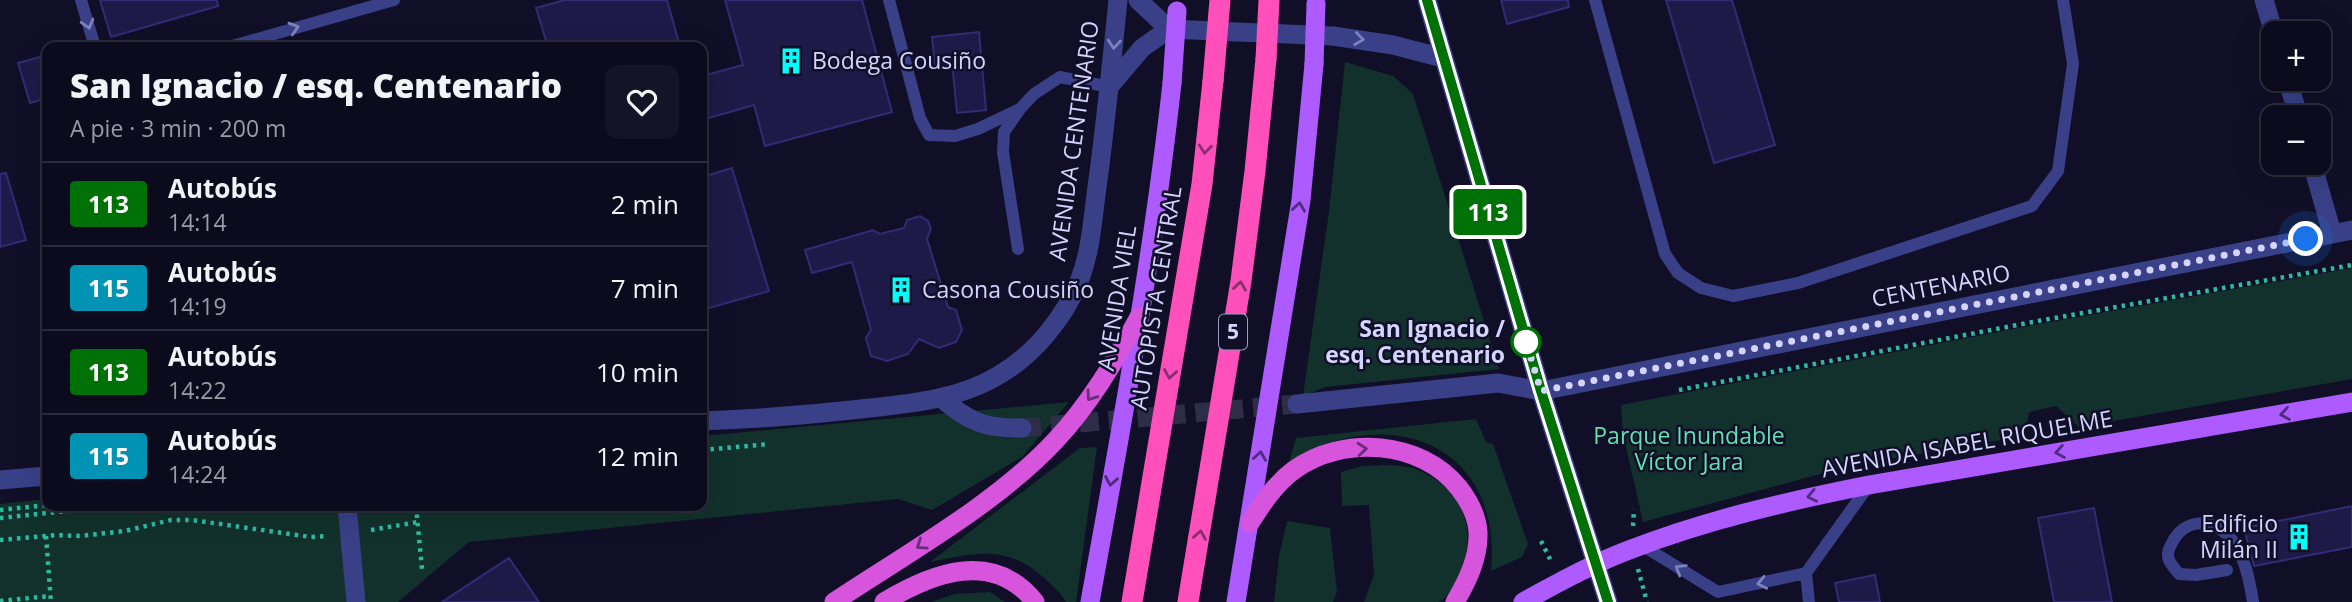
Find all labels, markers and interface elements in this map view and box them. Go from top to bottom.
one-way arrow [80,17,95,29]
street label: AVENIDA CENTENARIO [1040,19,1106,263]
map controls [2261,21,2331,175]
button: + [2261,21,2331,91]
one-way arrow [288,22,300,37]
one-way arrow [1353,32,1365,47]
one-way arrow [1107,38,1122,49]
place label: Bodega Cousiño [812,44,986,76]
building icon: Bodega Cousiño [776,46,806,76]
text: San Ignacio / esq. Centenario [70,63,562,108]
button: heart [605,65,679,139]
button: − [2261,105,2331,175]
text: A pie · 3 min · 200 m [70,112,286,144]
one-way arrow [1198,143,1213,155]
text: Autobús [168,170,277,206]
street label: AUTOPISTA CENTRAL [1122,184,1188,412]
text: 2 min [611,186,679,222]
text: 113 [88,187,129,220]
line badge: 113 [1448,189,1528,235]
text: 113 [1467,195,1509,228]
one-way arrow [1292,201,1307,213]
text: 14:14 [168,206,227,238]
your location [2288,221,2323,256]
street label: AVENIDA VIEL [1089,223,1143,373]
text: Autobús [168,254,277,290]
street label: CENTENARIO [1869,256,2013,314]
text: 7 min [611,270,679,306]
text: 115 [88,271,129,304]
place label: Casona Cousiño [922,273,1094,305]
building icon: Casona Cousiño [886,275,916,305]
one-way arrow [1233,280,1248,292]
text: 14:19 [168,290,227,322]
place label: San Ignacio / esq. Centenario [1325,312,1505,370]
road number: 5 [1219,314,1247,350]
marker: San Ignacio / esq. Centenario [1511,327,1541,357]
text: Autobús [168,338,277,374]
text: 10 min [596,354,679,390]
text: 113 [88,355,129,388]
one-way arrow [1163,368,1178,380]
text: 14:22 [168,374,227,406]
one-way arrow [1087,388,1099,401]
street label: AVENIDA ISABEL RIQUELME [1819,402,2115,484]
one-way arrow [2279,405,2291,420]
park label: Parque Inundable Víctor Jara [1593,419,1785,477]
text: Autobús [168,422,277,458]
text: 12 min [596,438,679,474]
text: 115 [88,439,129,472]
one-way arrow [1357,442,1368,457]
one-way arrow [2055,444,2066,459]
one-way arrow [1252,450,1267,462]
text: 14:24 [168,458,227,490]
one-way arrow [1104,475,1119,487]
one-way arrow [1806,488,1818,503]
place label: Edificio Milán II [2200,507,2278,565]
building icon: Edificio Milán II [2284,522,2314,552]
one-way arrow [1192,529,1207,541]
one-way arrow [915,536,928,549]
one-way arrow [1675,565,1688,578]
one-way arrow [1756,574,1768,589]

